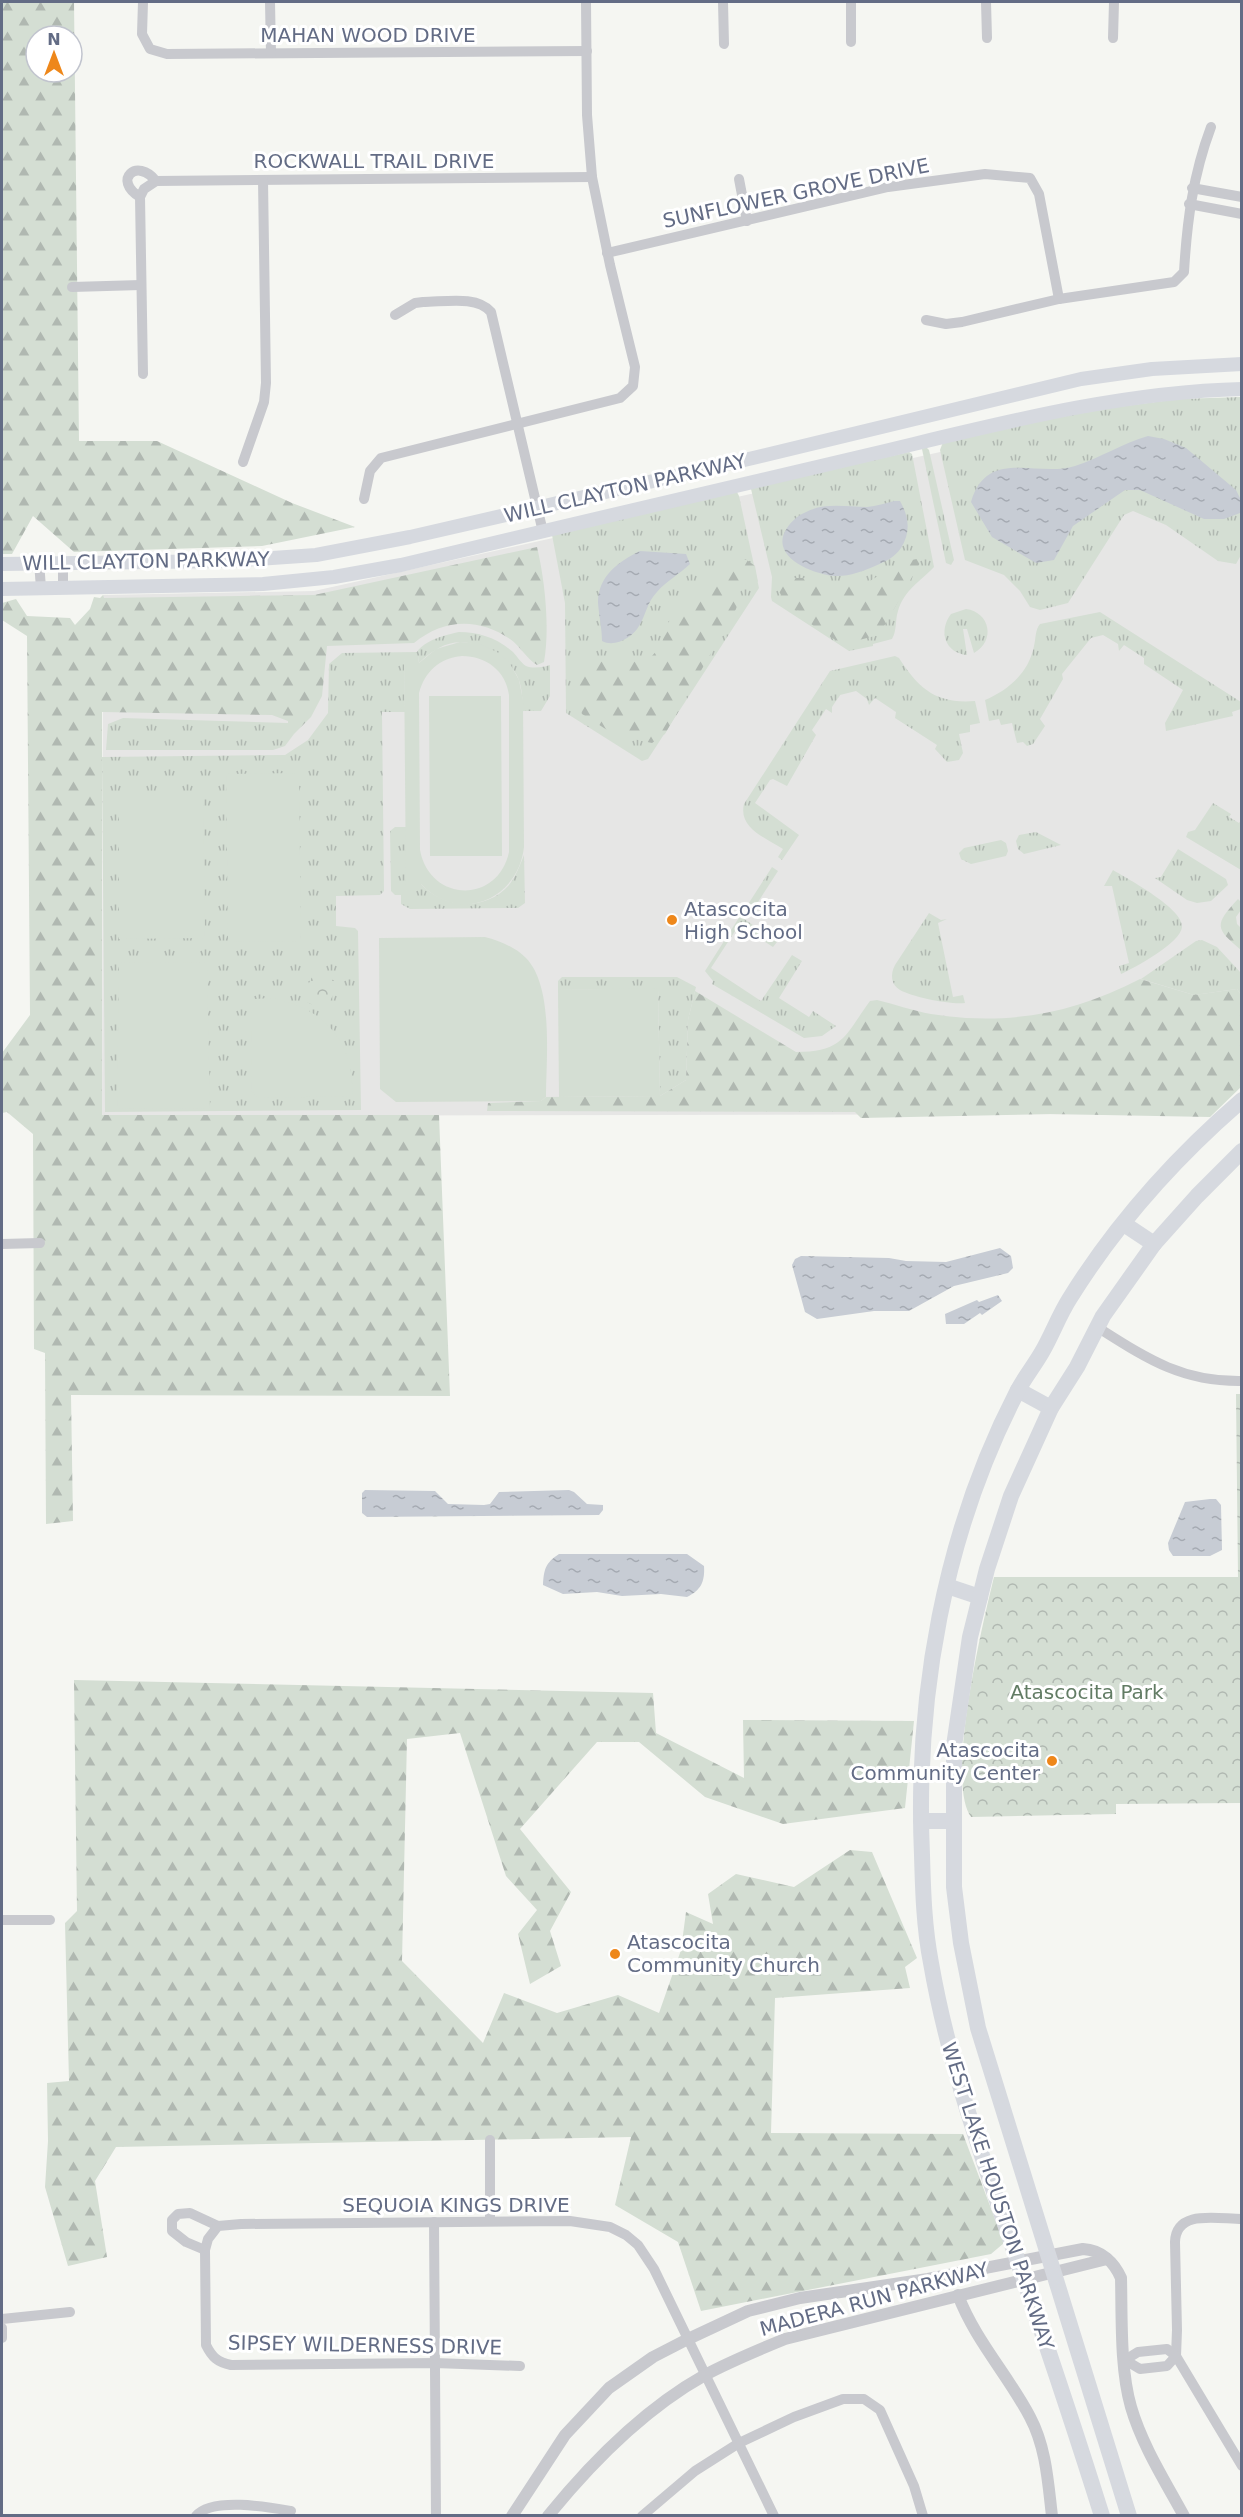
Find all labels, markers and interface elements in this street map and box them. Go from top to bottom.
street label: MAHAN WOOD DRIVE [260,23,476,47]
north arrow [24,24,84,84]
text: N [47,30,61,49]
street label: ROCKWALL TRAIL DRIVE [254,149,494,173]
street label: SUNFLOWER GROVE DRIVE [661,153,931,233]
street label: WILL CLAYTON PARKWAY [502,448,749,528]
street label: WILL CLAYTON PARKWAY [22,547,271,575]
place label: Atascocita High School [684,897,803,944]
marker: Atascocita High School [665,913,679,927]
park label: Atascocita Park [1010,1680,1164,1704]
place label: Atascocita Community Center [851,1738,1041,1785]
marker: Atascocita Community Center [1045,1754,1059,1768]
place label: Atascocita Community Church [627,1930,820,1977]
marker: Atascocita Community Church [608,1947,622,1961]
street label: WEST LAKE HOUSTON PARKWAY [937,2039,1059,2354]
street label: SEQUOIA KINGS DRIVE [342,2193,570,2217]
street label: MADERA RUN PARKWAY [757,2257,992,2341]
street label: SIPSEY WILDERNESS DRIVE [228,2331,502,2359]

